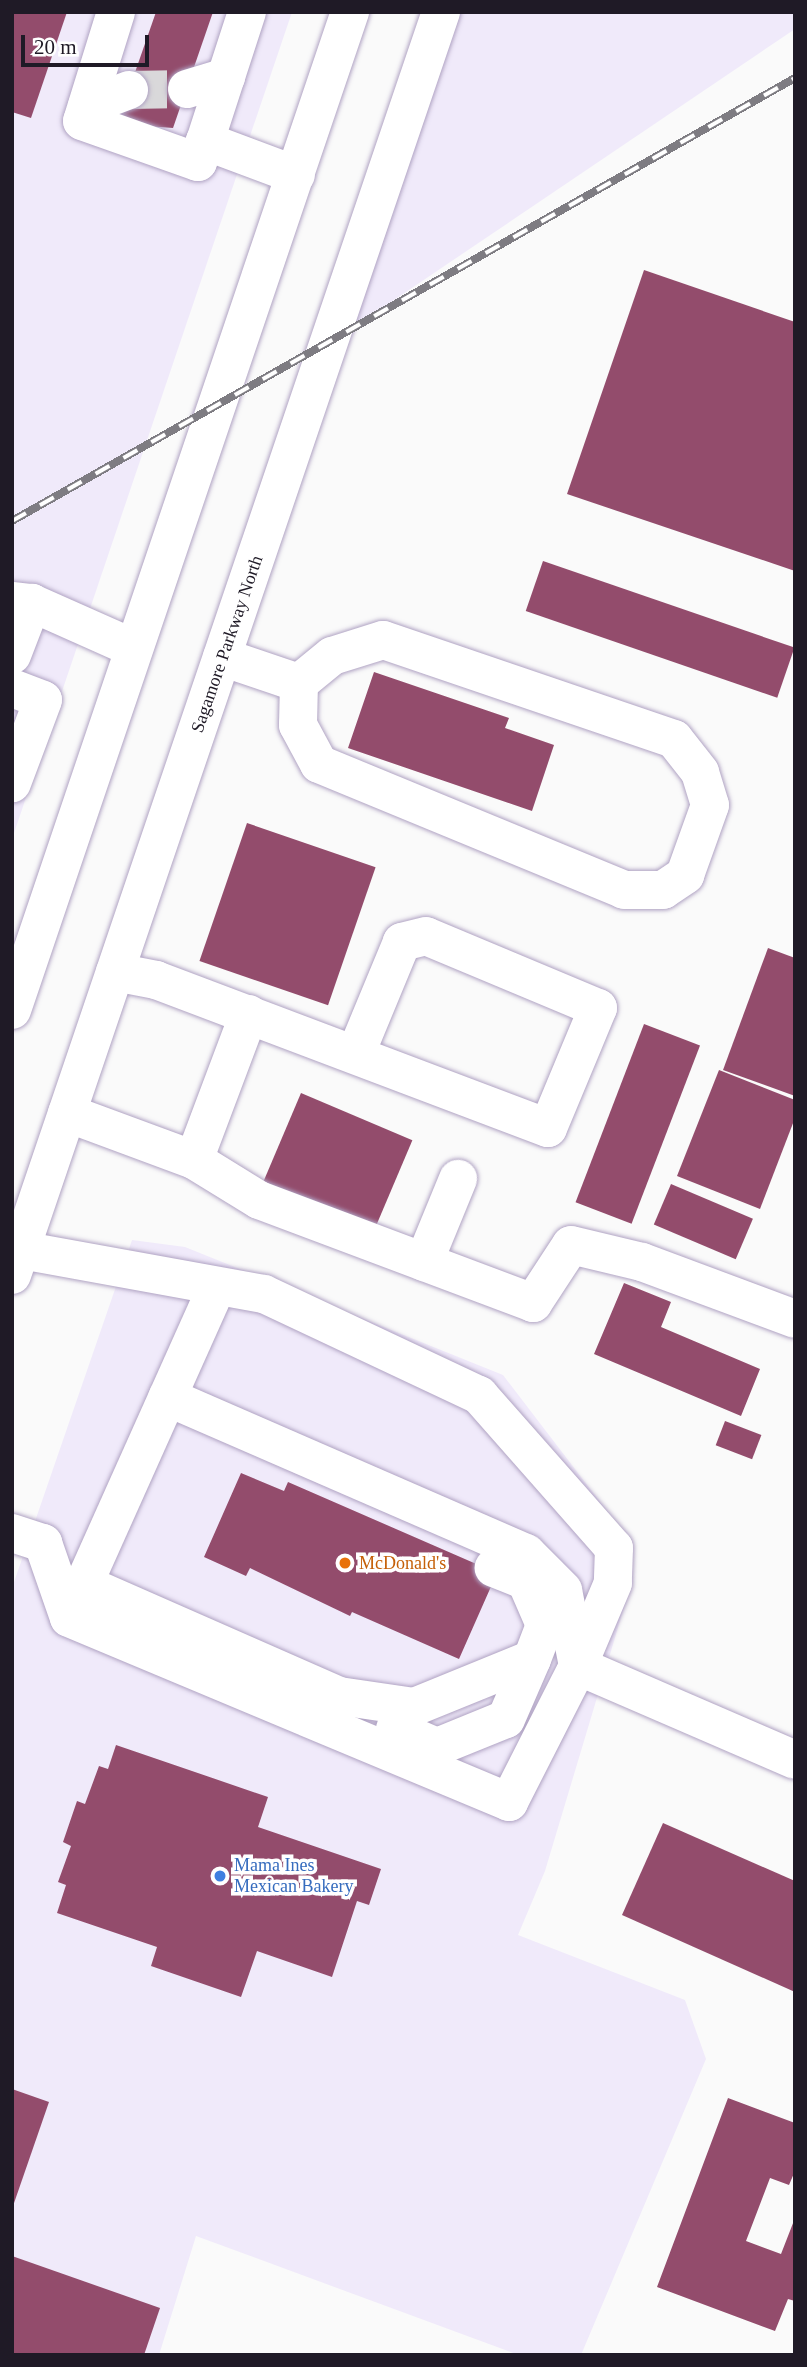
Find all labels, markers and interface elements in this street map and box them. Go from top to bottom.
scale bar [24,21,152,65]
text: 20 m [34,35,77,59]
street label: Sagamore Parkway North [187,553,267,735]
place label: McDonald's [359,1552,446,1574]
marker: McDonald's [337,1555,353,1571]
place label: Mama Ines Mexican Bakery [234,1855,353,1898]
marker: Mama Ines Mexican Bakery [212,1868,228,1884]

